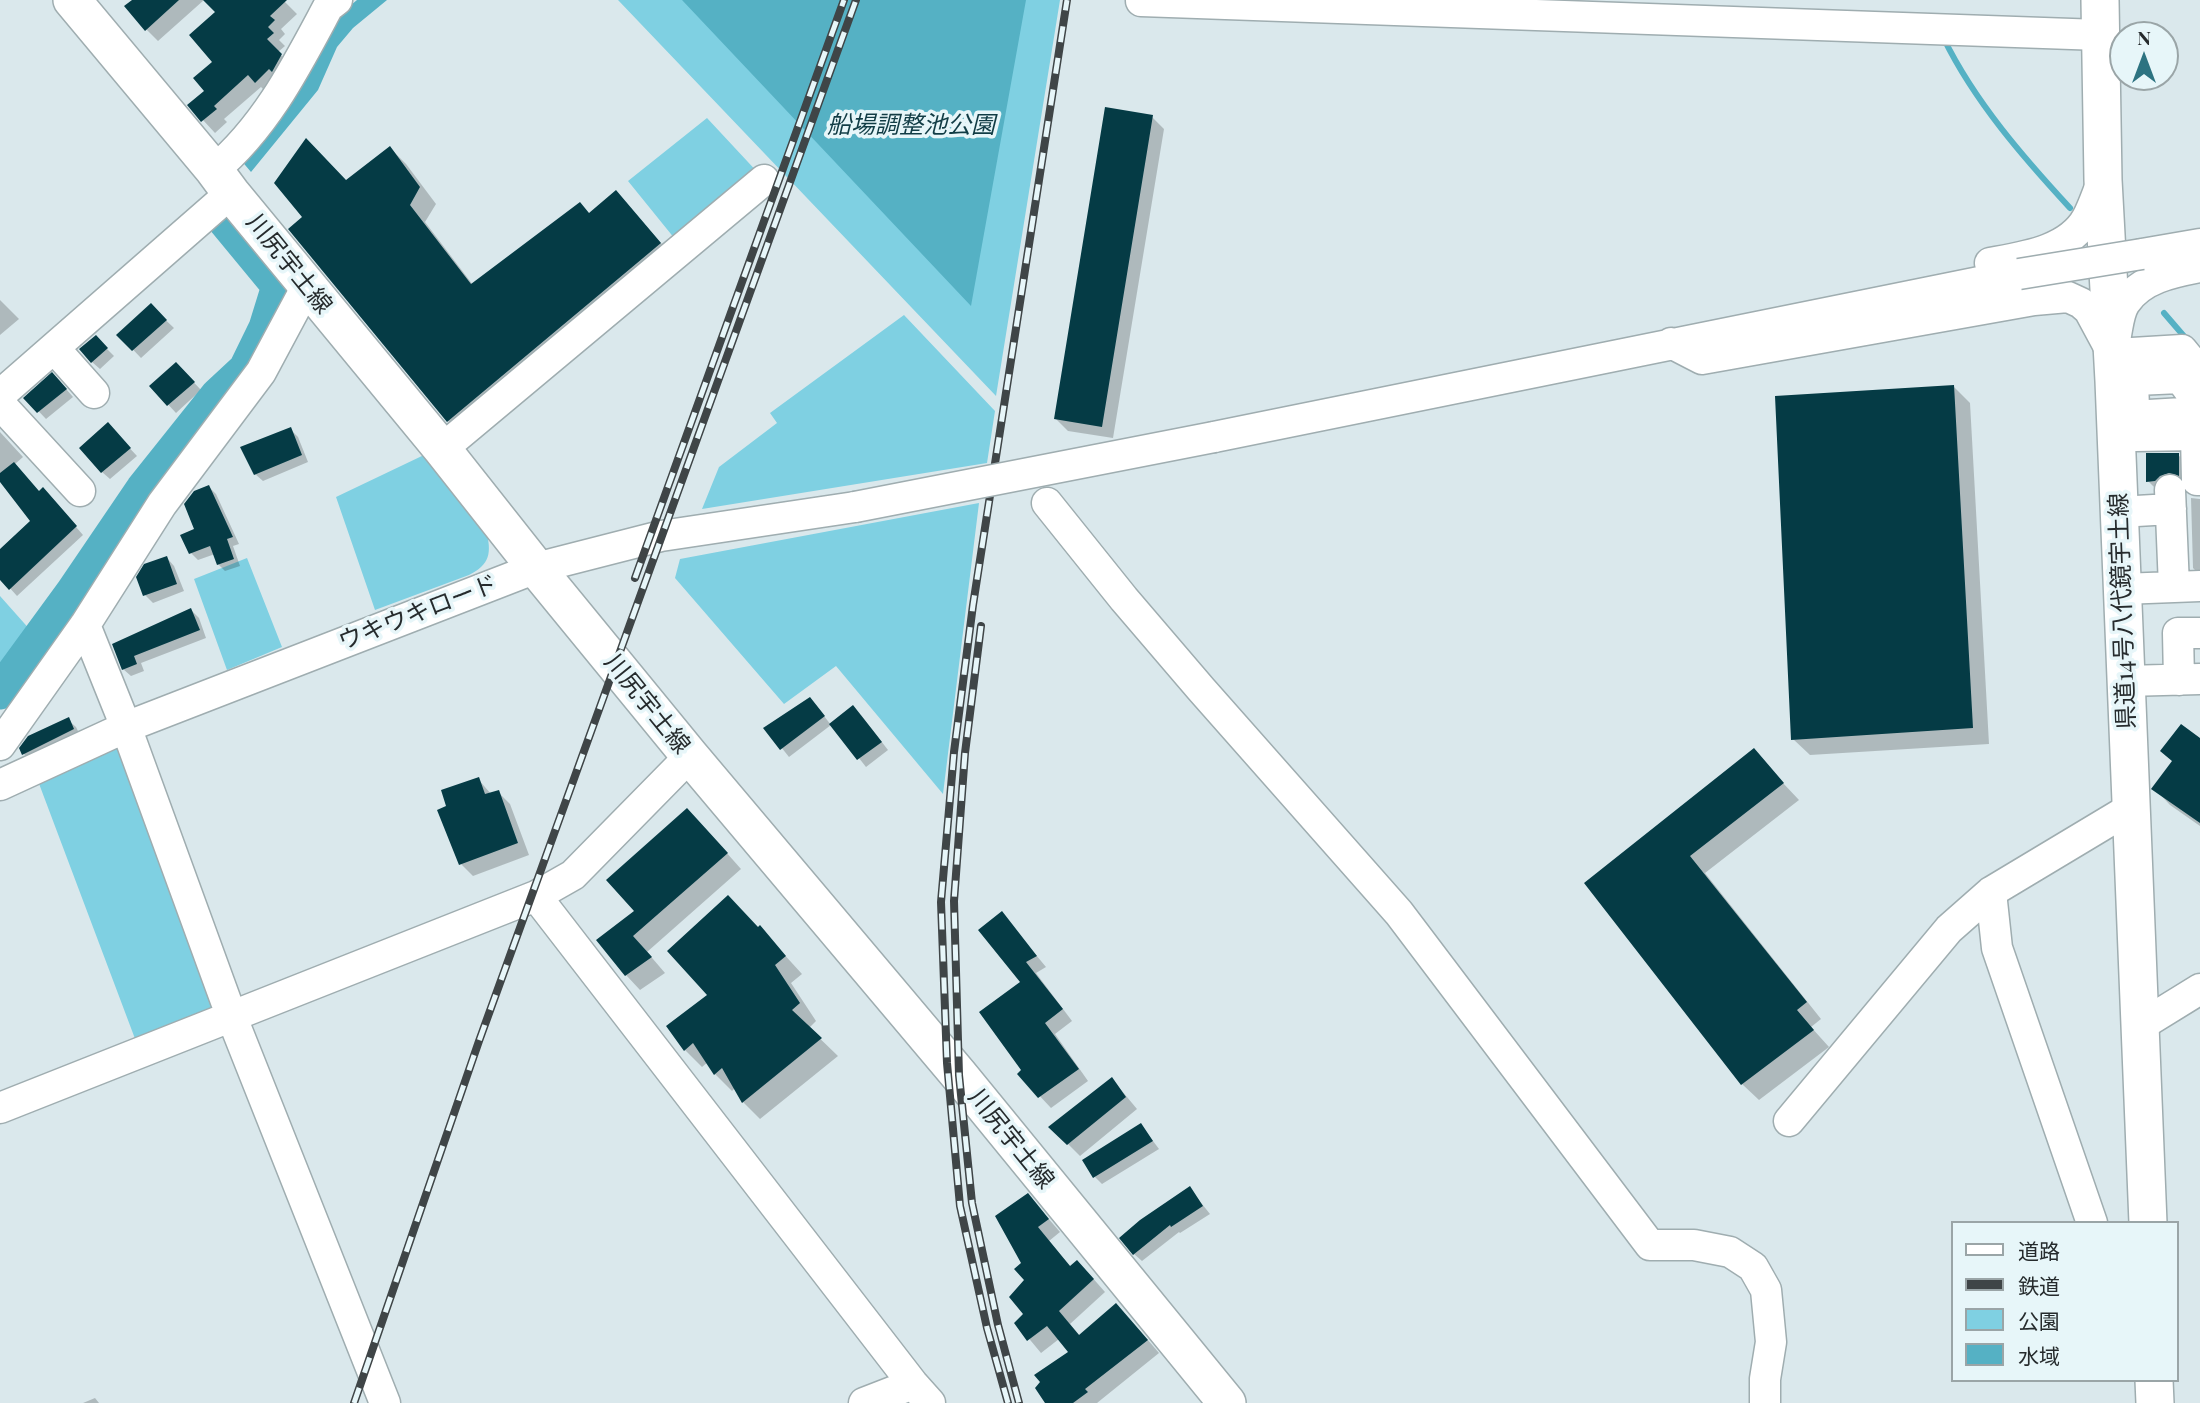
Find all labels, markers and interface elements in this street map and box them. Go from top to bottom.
north arrow [2109,21,2179,91]
text: N [2137,24,2151,50]
park label: 船場調整池公園 [827,112,995,140]
street label: 川尻宇土線 [240,208,338,320]
street label: 県道14号八代鏡宇土線 [2104,492,2142,730]
street label: ウキウキロード [334,569,502,657]
street label: 川尻宇土線 [598,648,696,760]
street label: 川尻宇土線 [962,1083,1060,1195]
legend [1952,1221,2179,1382]
text: 道路 [2018,1236,2060,1264]
text: 鉄道 [2018,1271,2060,1299]
text: 公園 [2018,1306,2060,1334]
text: 水域 [2018,1341,2060,1369]

